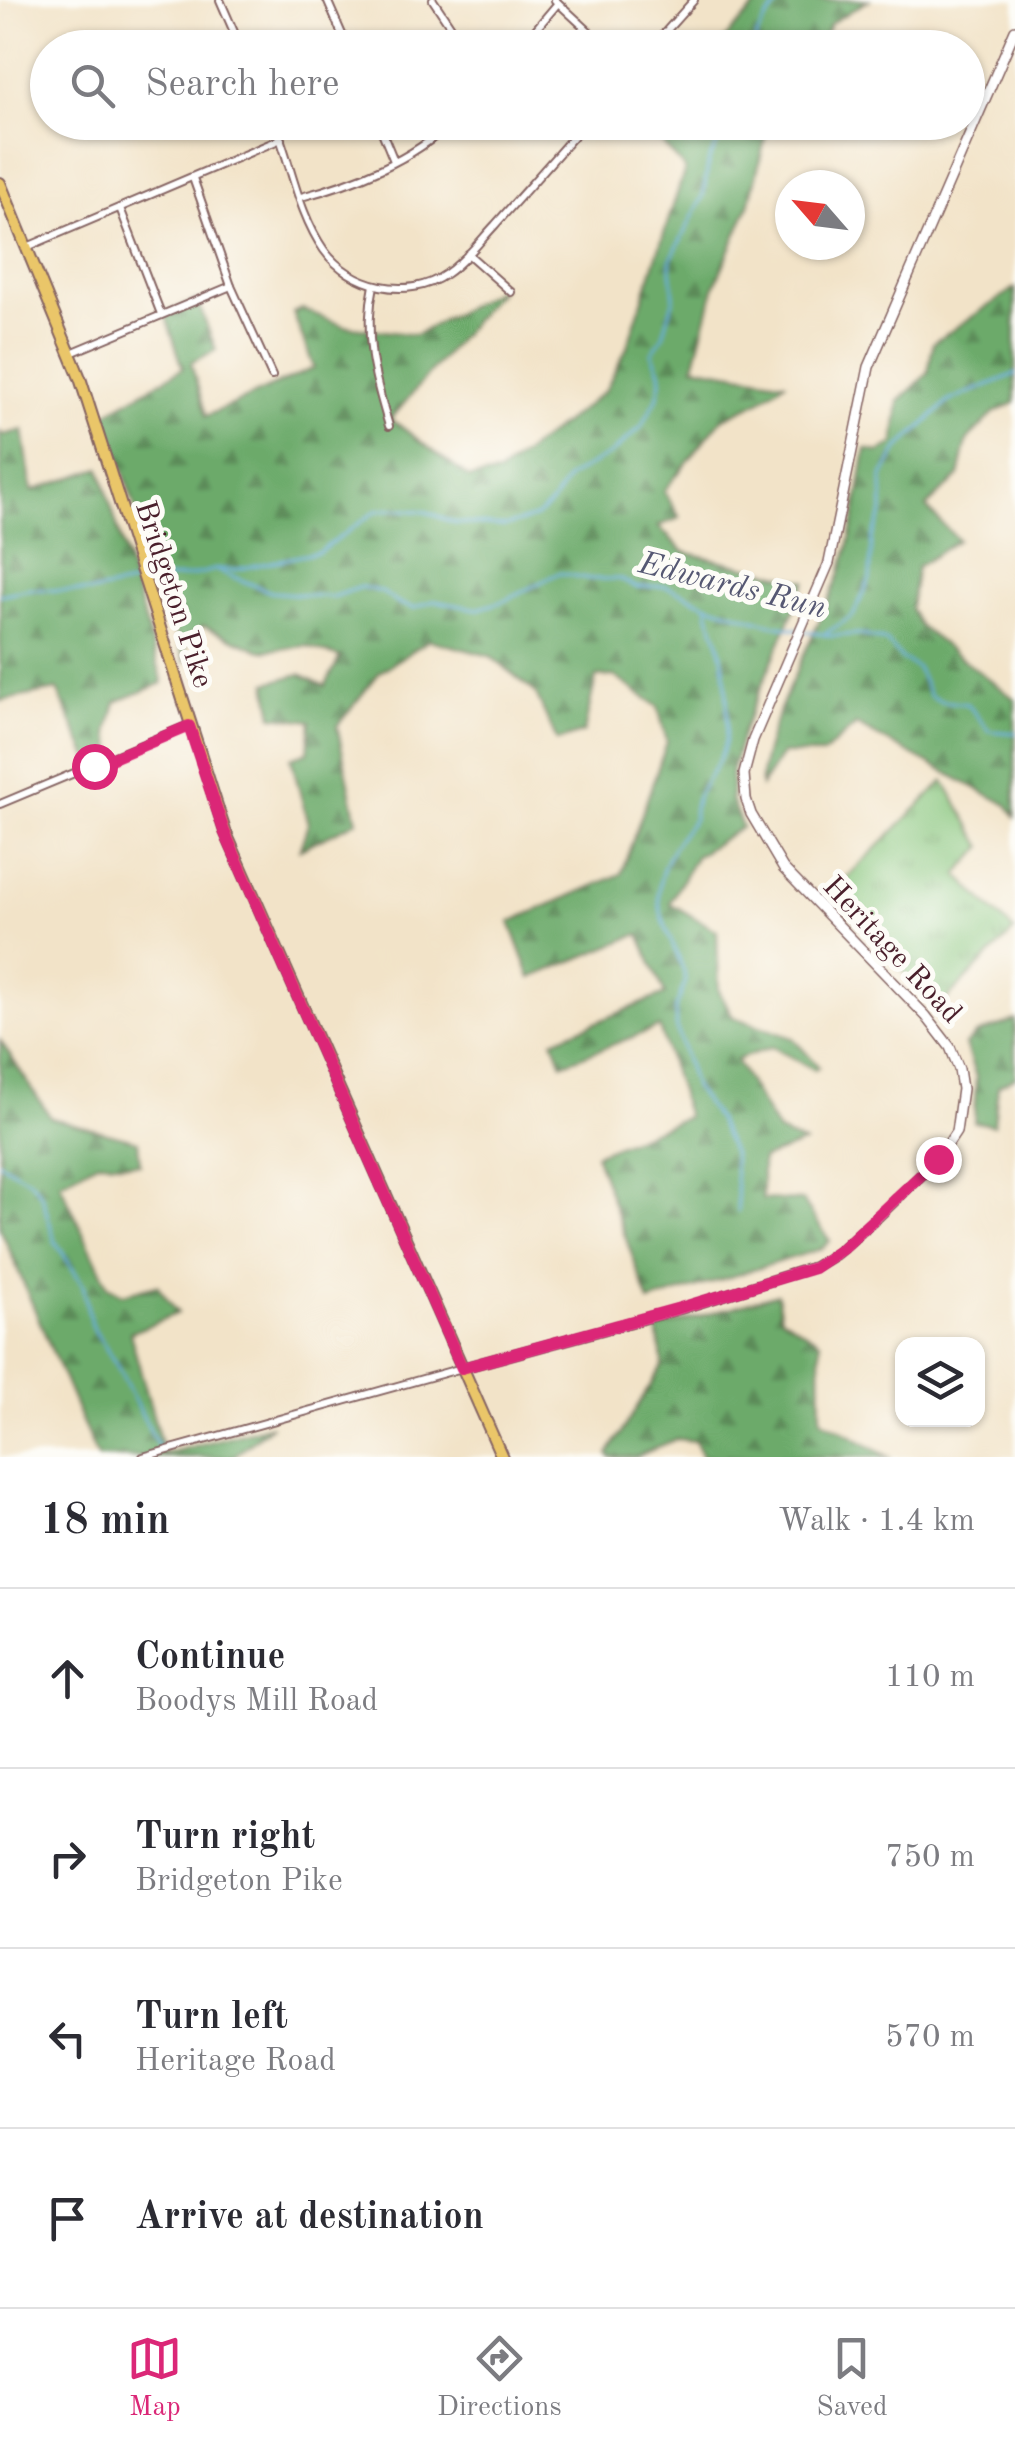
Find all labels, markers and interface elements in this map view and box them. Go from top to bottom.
search box [30,30,985,140]
icon: search [65,58,120,113]
text: Search here [145,66,340,104]
north arrow [775,170,865,260]
street label: Bridgeton Pike [129,497,217,692]
water label: Edwards Run [634,548,829,626]
route start [72,744,118,790]
street label: Heritage Road [816,871,967,1029]
route end [916,1137,962,1183]
map controls [895,1337,985,1427]
button: layers [895,1337,985,1427]
text: 18 min [40,1501,170,1543]
text: Walk · 1.4 km [778,1506,975,1538]
text: Continue [135,1639,285,1677]
icon: ahead [40,1651,95,1706]
text: 110 m [885,1662,975,1694]
text: Boodys Mill Road [135,1686,378,1718]
text: Turn right [135,1819,315,1857]
icon: right [40,1831,95,1886]
text: 750 m [885,1842,975,1874]
text: Bridgeton Pike [135,1866,343,1898]
text: Turn left [135,1999,288,2037]
icon: left [40,2011,95,2066]
text: 570 m [885,2022,975,2054]
text: Heritage Road [135,2046,336,2078]
icon: arrive [40,2191,95,2246]
text: Arrive at destination [135,2199,484,2237]
tab: Map [127,2331,182,2426]
tab: Directions [437,2331,562,2426]
tab: Saved [816,2331,888,2426]

